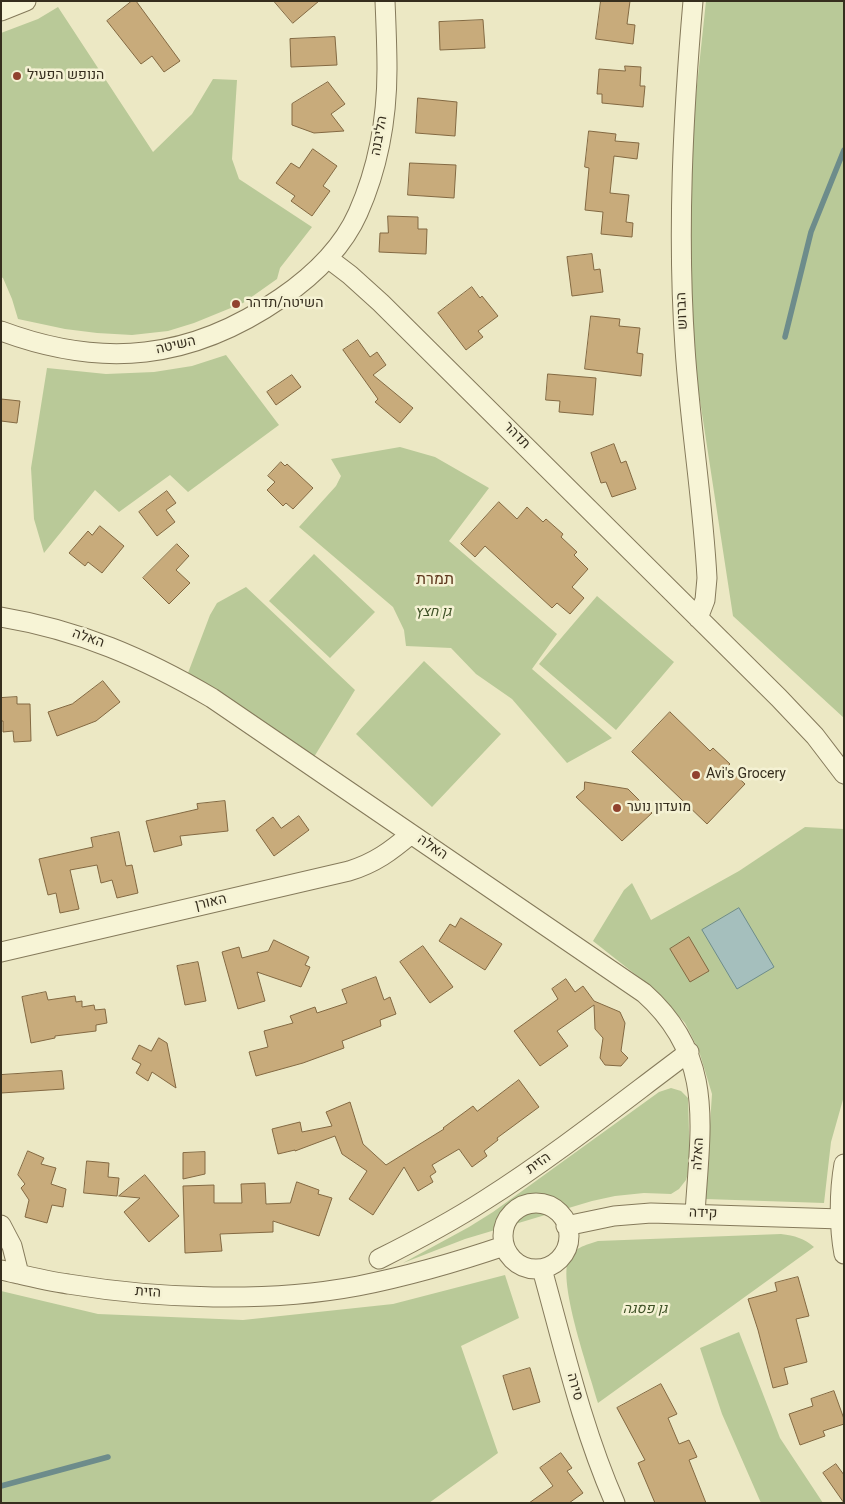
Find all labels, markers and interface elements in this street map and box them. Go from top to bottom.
place label: הנופש הפעיל [27,68,104,84]
marker: הנופש הפעיל [11,70,23,82]
street label: הליבנה [368,115,392,157]
street label: הברוש [674,292,692,330]
place label: השיטה/תדהר [246,296,323,312]
marker: השיטה/תדהר [230,298,242,310]
street label: השיטה [154,333,198,359]
street label: תדהר [499,419,533,453]
district label: תמרת [416,571,454,591]
park label: גן חצץ [415,605,451,621]
street label: האלה [70,626,106,652]
place label: Avi's Grocery [706,767,786,783]
marker: Avi's Grocery [690,769,702,781]
place label: מועדון נוער [627,800,691,816]
marker: מועדון נוער [611,802,623,814]
street label: האלה [414,832,450,864]
street label: האורן [193,891,229,915]
street label: האלה [690,1137,708,1171]
street label: הזית [523,1150,555,1178]
street label: קידה [688,1205,718,1223]
street label: הזית [134,1284,162,1302]
park label: גן פסגה [623,1302,667,1318]
street label: סירה [562,1371,586,1403]

